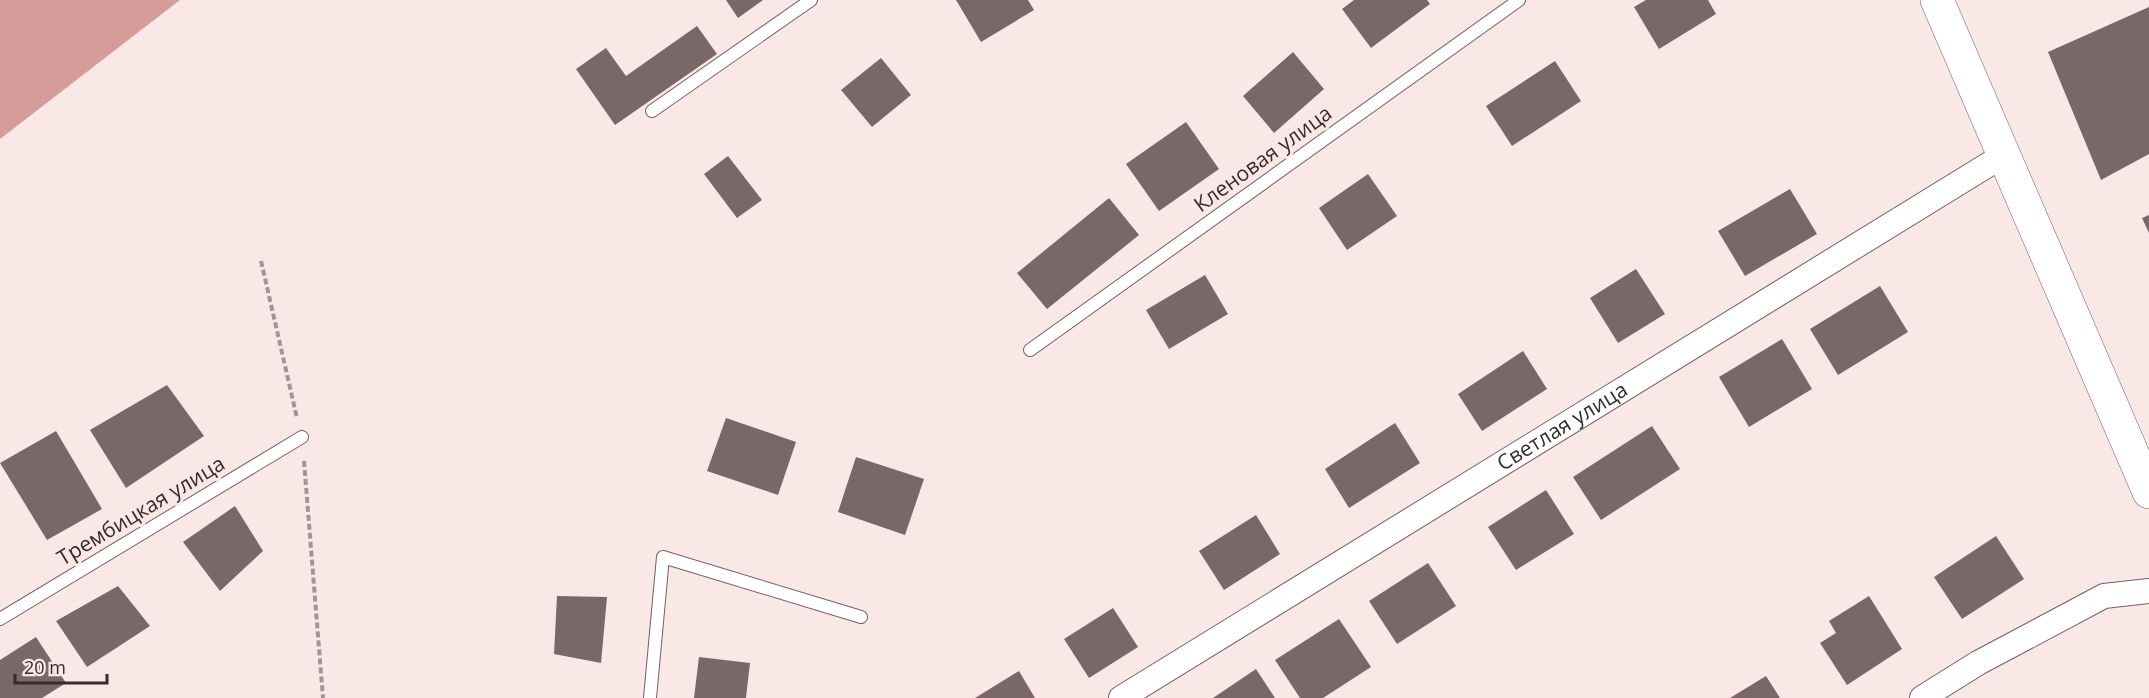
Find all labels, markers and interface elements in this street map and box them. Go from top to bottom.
street label: Кленовая улица [1188,99,1337,218]
street label: Светлая улица [1491,375,1632,477]
street label: Трембицкая улица [51,449,230,571]
scale bar [15,647,106,685]
text: 20 m [24,655,66,679]

